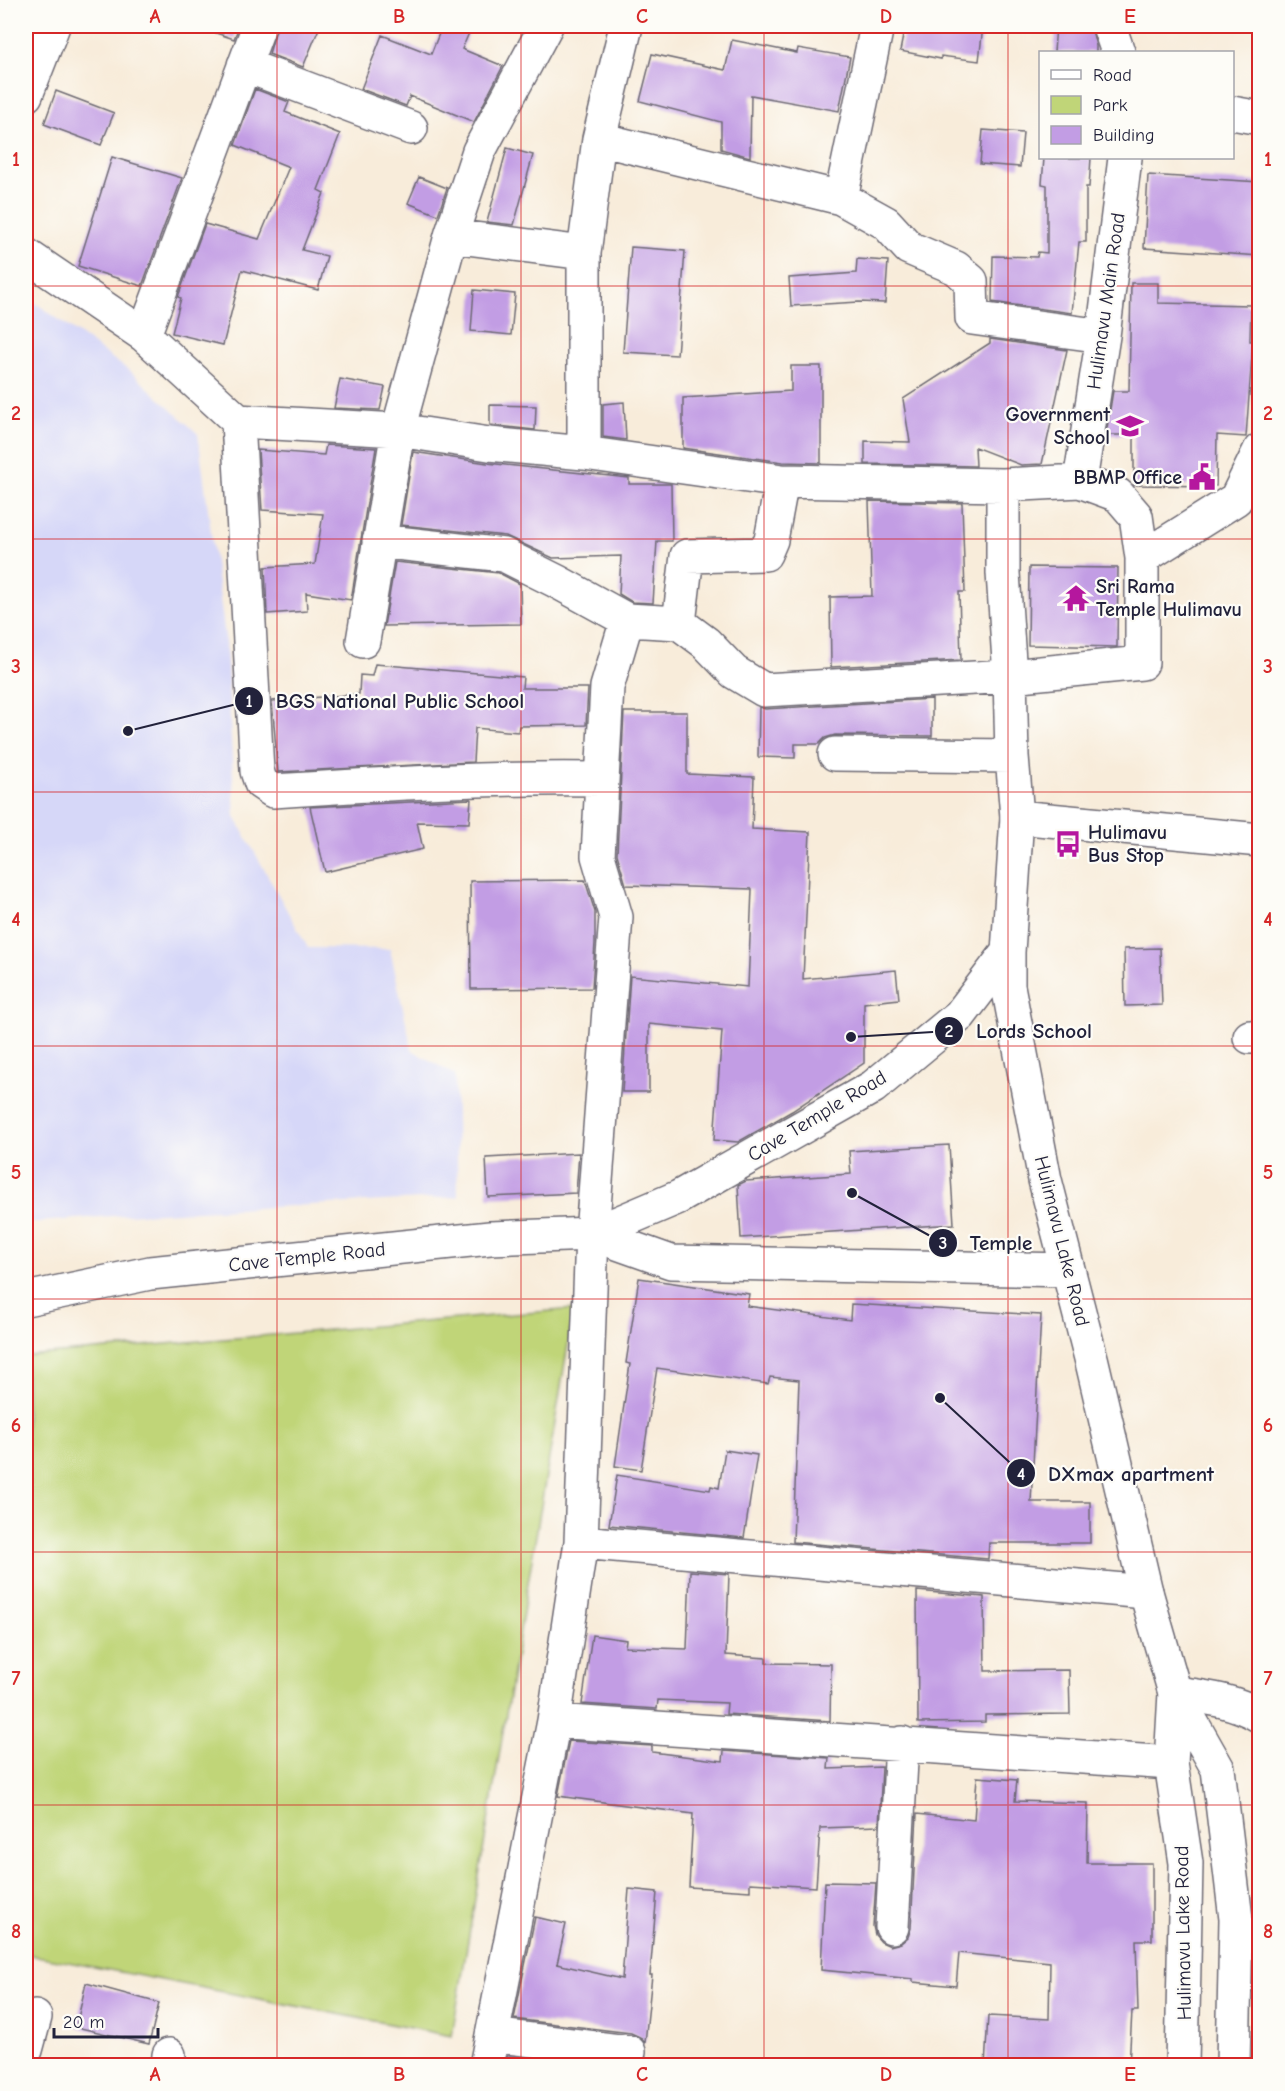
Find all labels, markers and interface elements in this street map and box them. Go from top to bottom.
text: A [149,5,161,28]
text: B [393,5,405,28]
text: C [636,5,648,28]
text: D [880,5,892,28]
text: E [1124,5,1136,28]
legend [1039,51,1234,159]
text: Road [1093,65,1132,86]
text: Park [1093,95,1128,116]
text: Building [1093,125,1155,146]
text: 1 [12,148,20,171]
text: 1 [1264,148,1272,171]
street label: Hulimavu Main Road [1082,211,1130,391]
text: 2 [11,402,21,425]
text: 2 [1263,402,1273,425]
place label: Government School [1006,403,1110,449]
school or university icon: Government School [1115,411,1145,441]
public building icon: BBMP Office [1187,462,1217,492]
place label: BBMP Office [1074,466,1182,489]
place label: Sri Rama Temple Hulimavu [1096,575,1242,621]
temple icon: Sri Rama Temple Hulimavu [1061,583,1091,613]
text: 3 [11,655,21,678]
text: 3 [1263,655,1273,678]
callout: BGS National Public School [234,681,536,720]
text: BGS National Public School [276,689,524,713]
text: 1 [245,691,253,712]
place label: Hulimavu Bus Stop [1088,821,1167,867]
bus stop icon: Hulimavu Bus Stop [1053,829,1083,859]
text: 4 [11,908,21,931]
text: 4 [1263,908,1273,931]
callout: Lords School [934,1011,1104,1050]
text: Lords School [976,1019,1092,1043]
text: 2 [945,1021,954,1042]
street label: Cave Temple Road [744,1066,890,1166]
street label: Hulimavu Lake Road [1030,1153,1094,1329]
text: 5 [11,1161,21,1184]
text: 5 [1263,1161,1273,1184]
callout: Temple [928,1223,1044,1262]
text: Temple [970,1231,1032,1255]
text: 3 [939,1233,947,1254]
street label: Cave Temple Road [227,1237,387,1277]
text: 6 [11,1414,21,1437]
text: 6 [1263,1414,1273,1437]
callout: DXmax apartment [1006,1454,1226,1493]
text: DXmax apartment [1048,1462,1215,1486]
text: 4 [1017,1464,1025,1485]
text: 7 [12,1667,21,1690]
text: 7 [1264,1667,1273,1690]
street label: Hulimavu Lake Road [1170,1845,1196,2021]
text: 8 [11,1920,21,1943]
text: 8 [1263,1920,1273,1943]
scale bar [54,2001,158,2039]
text: 20 m [63,2012,104,2033]
text: A [149,2063,161,2086]
text: B [393,2063,405,2086]
text: C [636,2063,648,2086]
text: D [880,2063,892,2086]
text: E [1124,2063,1136,2086]

